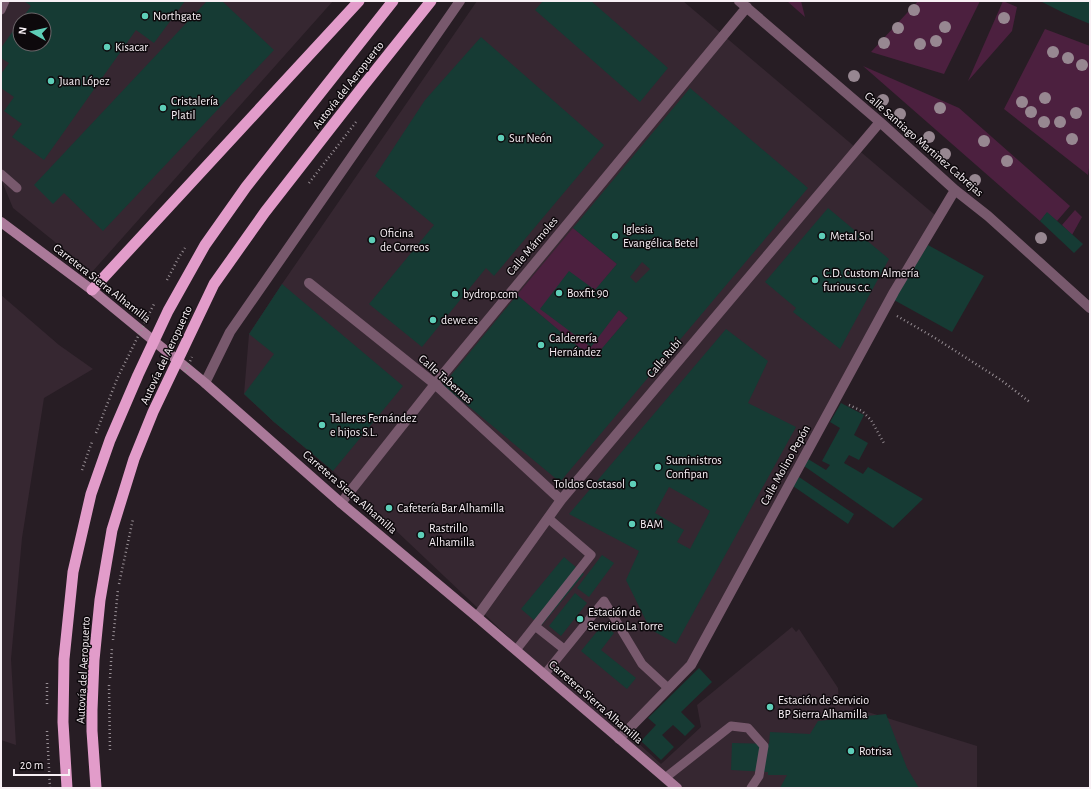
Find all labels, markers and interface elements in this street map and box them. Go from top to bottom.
place label: Northgate [153,10,201,22]
marker: Northgate [140,11,150,21]
north arrow [12,12,52,52]
text: N [17,26,29,35]
street label: Autovía del Aeropuerto [310,39,386,131]
place label: Kisacar [115,41,148,53]
marker: Kisacar [102,42,112,52]
place label: Juan López [59,75,110,87]
marker: Juan López [46,76,56,86]
street label: Calle Santiago Martinez Cabrejas [862,89,986,199]
place label: Cristalería Platil [171,95,219,121]
marker: Cristalería Platil [158,103,168,113]
place label: Sur Neón [509,132,552,144]
marker: Sur Neón [496,133,506,143]
street label: Calle Mármoles [504,214,560,278]
place label: Iglesia Evangélica Betel [623,223,698,249]
place label: Oficina de Correos [380,227,429,253]
place label: Metal Sol [830,230,873,242]
marker: Iglesia Evangélica Betel [610,231,620,241]
marker: Metal Sol [817,231,827,241]
marker: Oficina de Correos [367,235,377,245]
street label: Carretera Sierra Alhamilla [51,241,153,325]
place label: C.D. Custom Almería furious c.c. [823,267,919,293]
marker: C.D. Custom Almería furious c.c. [810,275,820,285]
place label: Boxfit 90 [567,287,609,299]
place label: bydrop.com [463,288,518,301]
marker: Boxfit 90 [554,288,564,298]
marker: bydrop.com [450,289,460,299]
street label: Autovía del Aeropuerto [138,304,194,406]
place label: dewe.es [441,314,478,326]
marker: dewe.es [428,315,438,325]
place label: Calderería Hernández [549,332,601,358]
street label: Calle Rubí [644,336,684,380]
marker: Calderería Hernández [536,340,546,350]
street label: Calle Tabernas [417,352,475,406]
place label: Talleres Fernández e hijos S.L. [330,412,417,439]
marker: Talleres Fernández e hijos S.L. [317,420,327,430]
street label: Calle Molino Pepón [758,423,812,507]
street label: Carretera Sierra Alhamilla [301,448,400,536]
place label: Suministros Confipan [666,454,722,480]
marker: Suministros Confipan [653,462,663,472]
place label: Toldos Costasol [554,478,625,490]
marker: Toldos Costasol [628,479,638,489]
place label: Cafetería Bar Alhamilla [397,502,505,514]
marker: Cafetería Bar Alhamilla [384,503,394,513]
place label: BAM [640,518,663,530]
marker: BAM [627,519,637,529]
place label: Rastrillo Alhamilla [429,522,475,548]
marker: Rastrillo Alhamilla [416,530,426,540]
place label: Estación de Servicio La Torre [588,606,663,632]
marker: Estación de Servicio La Torre [575,614,585,624]
street label: Autovía del Aeropuerto [74,616,92,724]
street label: Carretera Sierra Alhamilla [547,658,646,746]
place label: Estación de Servicio BP Sierra Alhamilla [778,694,869,720]
marker: Estación de Servicio BP Sierra Alhamilla [765,702,775,712]
place label: Rotrisa [859,745,892,757]
marker: Rotrisa [846,746,856,756]
scale bar [14,751,69,777]
text: 20 m [20,759,43,771]

